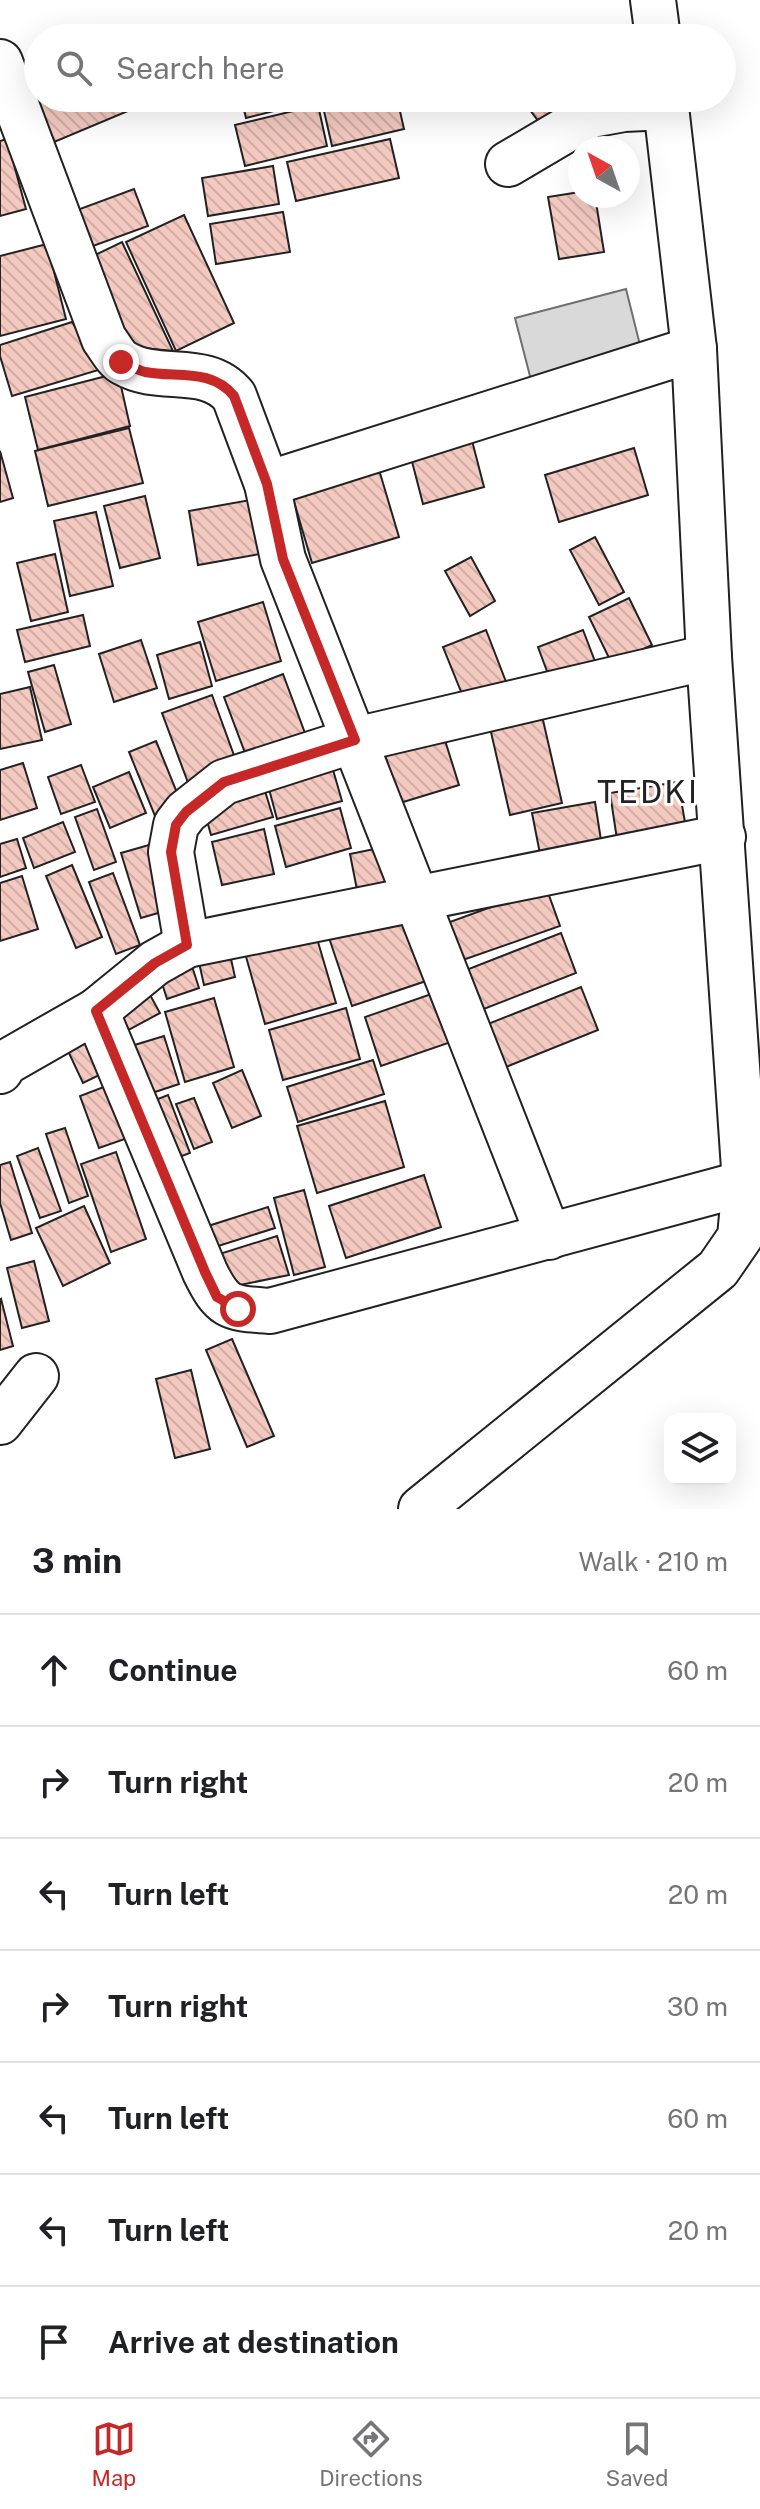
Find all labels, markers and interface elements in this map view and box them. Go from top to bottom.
search box [24,24,736,112]
icon: search [52,46,96,90]
text: Search here [116,50,284,86]
north arrow [568,136,640,208]
route end [103,344,139,380]
district label: TEDKI [597,773,699,810]
route start [220,1291,256,1327]
map controls [664,1413,736,1485]
button: layers [664,1413,736,1485]
text: 3 min [32,1541,122,1581]
text: Walk · 210 m [578,1546,728,1577]
icon: ahead [32,1648,76,1692]
text: Continue [108,1652,238,1688]
text: 60 m [667,1655,728,1686]
icon: right [32,1760,76,1804]
text: Turn right [108,1764,248,1800]
text: 20 m [668,1767,728,1798]
icon: left [32,1872,76,1916]
text: Turn left [108,1876,229,1912]
text: 20 m [668,1879,728,1910]
icon: right [32,1984,76,2028]
text: Turn right [108,1988,248,2024]
text: 30 m [667,1991,728,2022]
icon: left [32,2096,76,2140]
text: Turn left [108,2100,229,2136]
text: 60 m [667,2103,728,2134]
icon: left [32,2208,76,2252]
text: Turn left [108,2212,229,2248]
text: 20 m [668,2215,728,2246]
icon: arrive [32,2320,76,2364]
text: Arrive at destination [108,2324,399,2360]
tab: Map [92,2417,136,2491]
tab: Directions [319,2417,423,2491]
tab: Saved [606,2417,668,2491]

